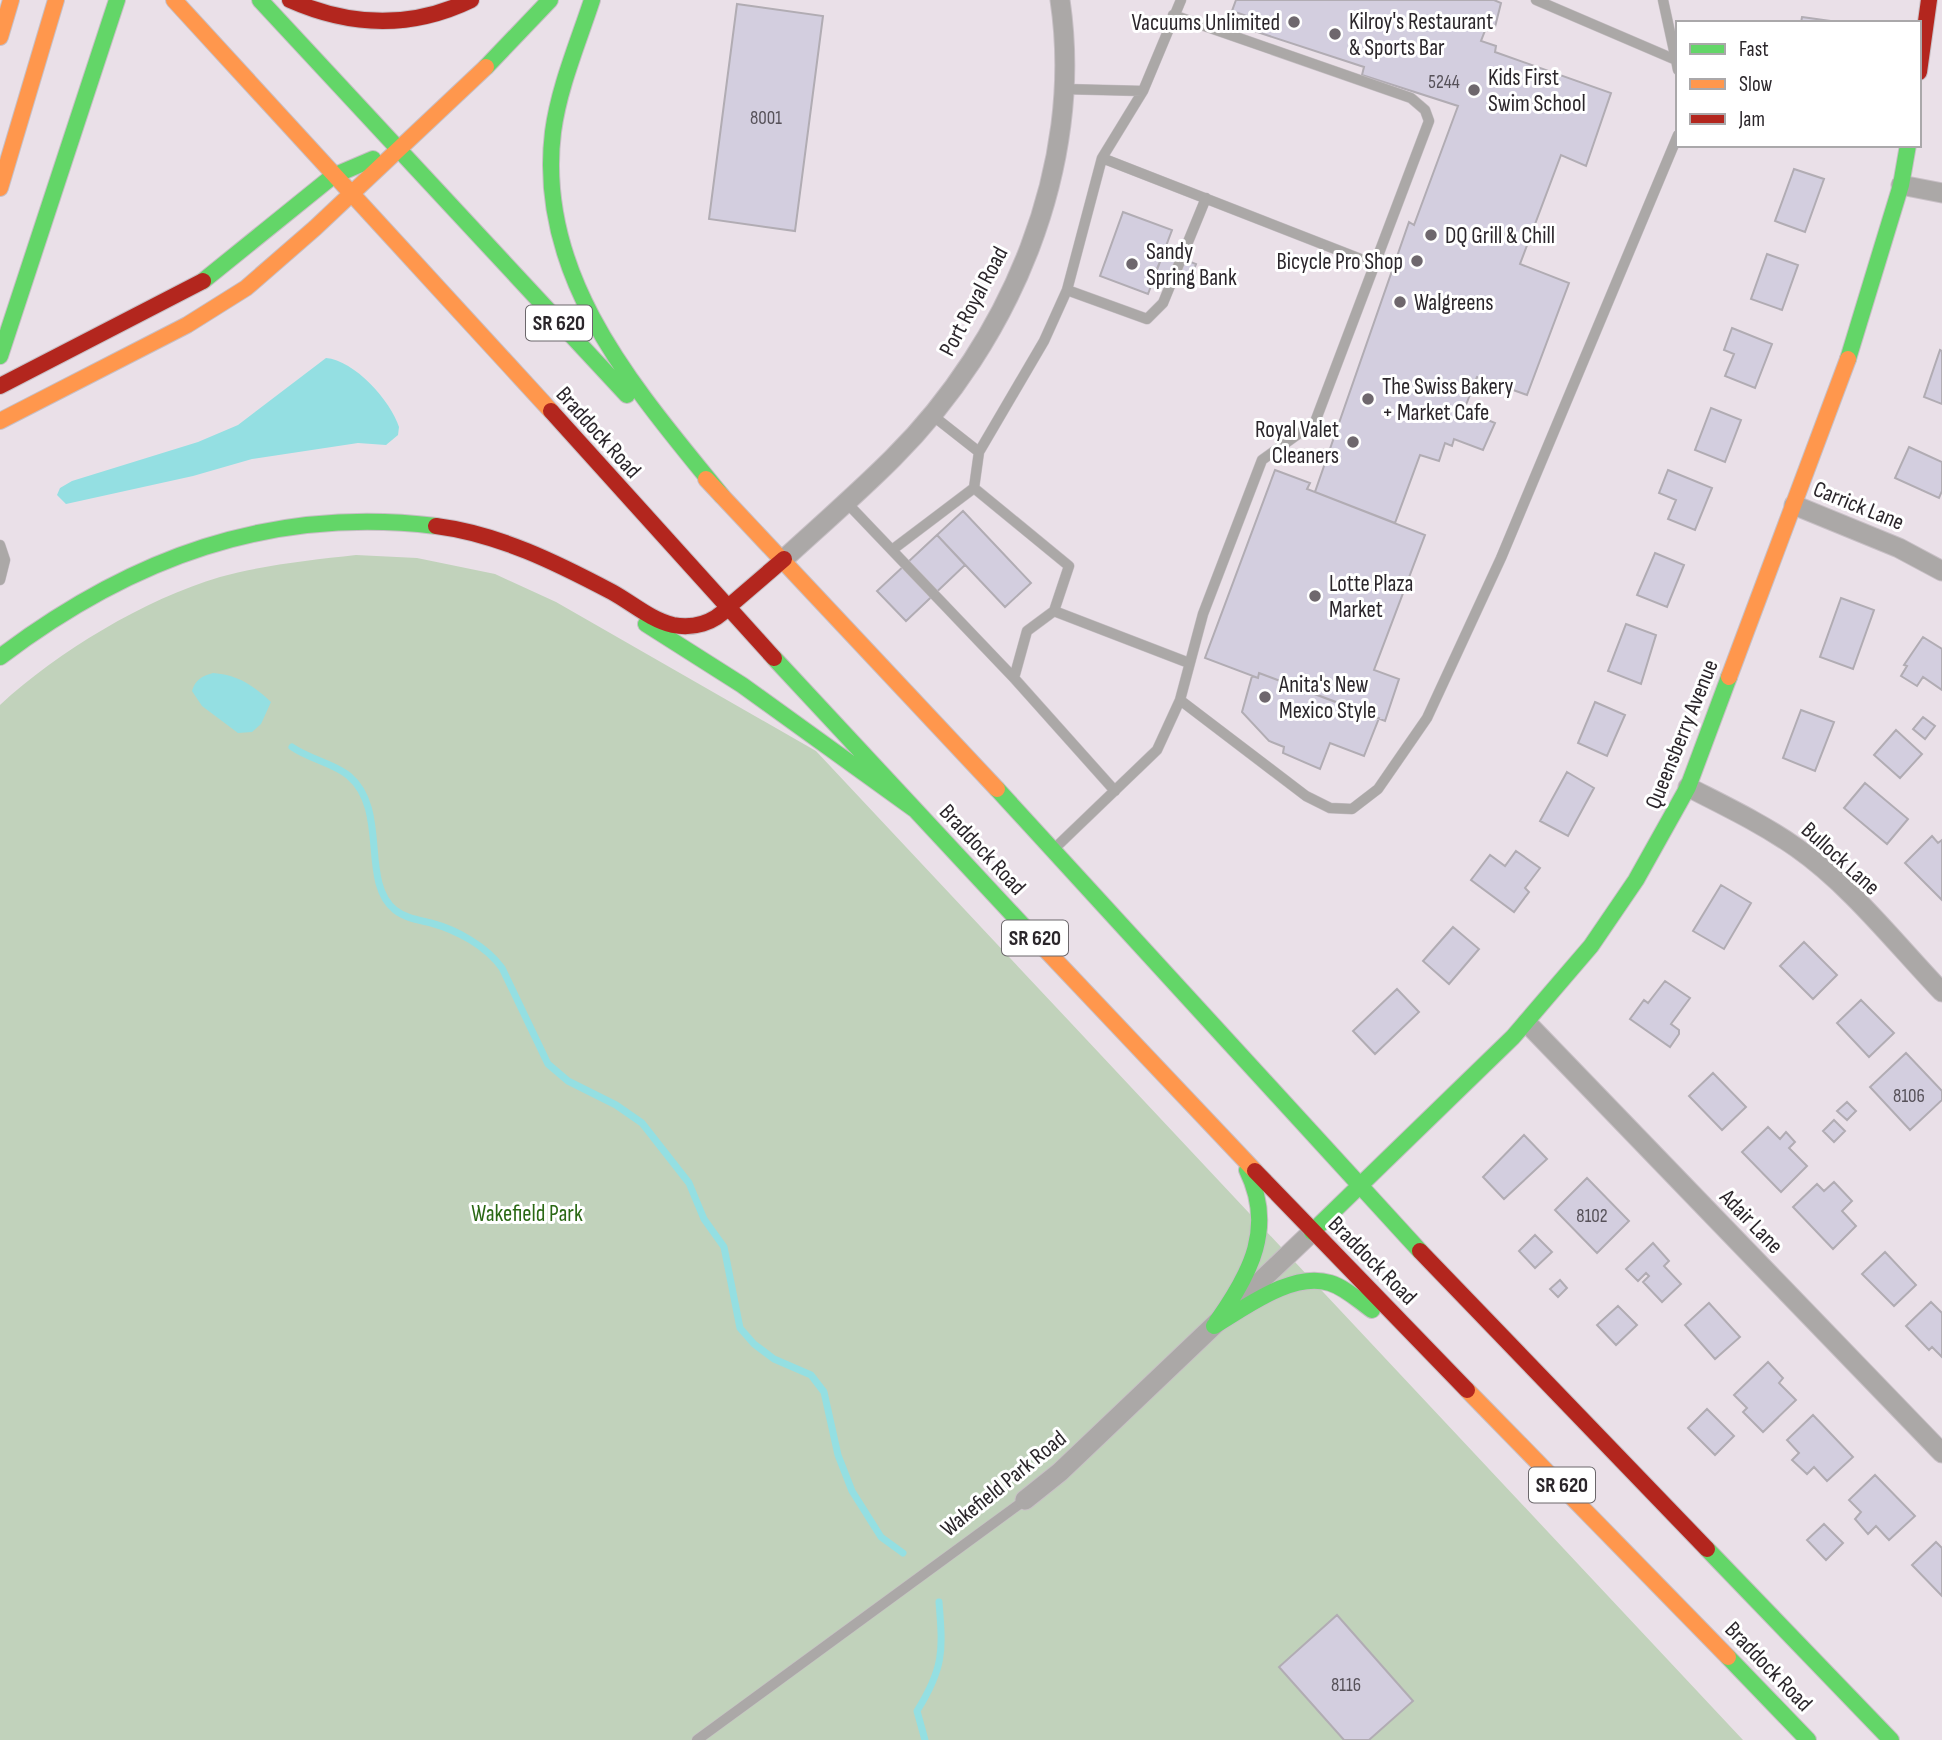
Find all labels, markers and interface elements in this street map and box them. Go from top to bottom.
place label: Kilroy's Restaurant & Sports Bar [1349,8,1493,62]
place label: Vacuums Unlimited [1131,9,1280,37]
marker: Vacuums Unlimited [1286,14,1302,30]
legend [1676,21,1921,147]
marker: Kilroy's Restaurant & Sports Bar [1327,26,1343,42]
text: Fast [1739,37,1769,62]
place label: Kids First Swim School [1488,64,1586,118]
house number: 5244 [1428,71,1460,94]
text: Slow [1739,72,1773,97]
marker: Kids First Swim School [1466,82,1482,98]
house number: 8001 [750,107,782,130]
text: Jam [1738,107,1765,132]
place label: DQ Grill & Chill [1445,222,1555,250]
marker: DQ Grill & Chill [1423,227,1439,243]
place label: Sandy Spring Bank [1146,238,1237,292]
street label: Port Royal Road [933,242,1014,361]
place label: Bicycle Pro Shop [1276,248,1403,276]
marker: Bicycle Pro Shop [1409,253,1425,269]
marker: Sandy Spring Bank [1124,256,1140,272]
place label: Walgreens [1414,289,1494,317]
marker: Walgreens [1392,294,1408,310]
road number: SR 620 [526,306,592,340]
place label: The Swiss Bakery + Market Cafe [1382,373,1513,427]
street label: Braddock Road [550,381,647,484]
marker: The Swiss Bakery + Market Cafe [1360,391,1376,407]
place label: Royal Valet Cleaners [1255,416,1339,470]
marker: Royal Valet Cleaners [1345,434,1361,450]
street label: Carrick Lane [1809,475,1908,537]
place label: Lotte Plaza Market [1329,570,1413,624]
marker: Lotte Plaza Market [1307,588,1323,604]
street label: Queensberry Avenue [1639,656,1725,813]
place label: Anita's New Mexico Style [1278,671,1376,725]
marker: Anita's New Mexico Style [1257,689,1273,705]
street label: Braddock Road [933,798,1031,901]
street label: Bullock Lane [1795,816,1885,901]
road number: SR 620 [1002,920,1068,956]
house number: 8106 [1893,1085,1925,1108]
street label: Adair Lane [1713,1183,1789,1260]
park label: Wakefield Park [471,1200,583,1228]
house number: 8102 [1576,1205,1608,1228]
street label: Braddock Road [1322,1210,1423,1311]
street label: Wakefield Park Road [935,1425,1072,1543]
road number: SR 620 [1529,1468,1595,1502]
street label: Braddock Road [1719,1616,1818,1717]
house number: 8116 [1331,1674,1361,1697]

